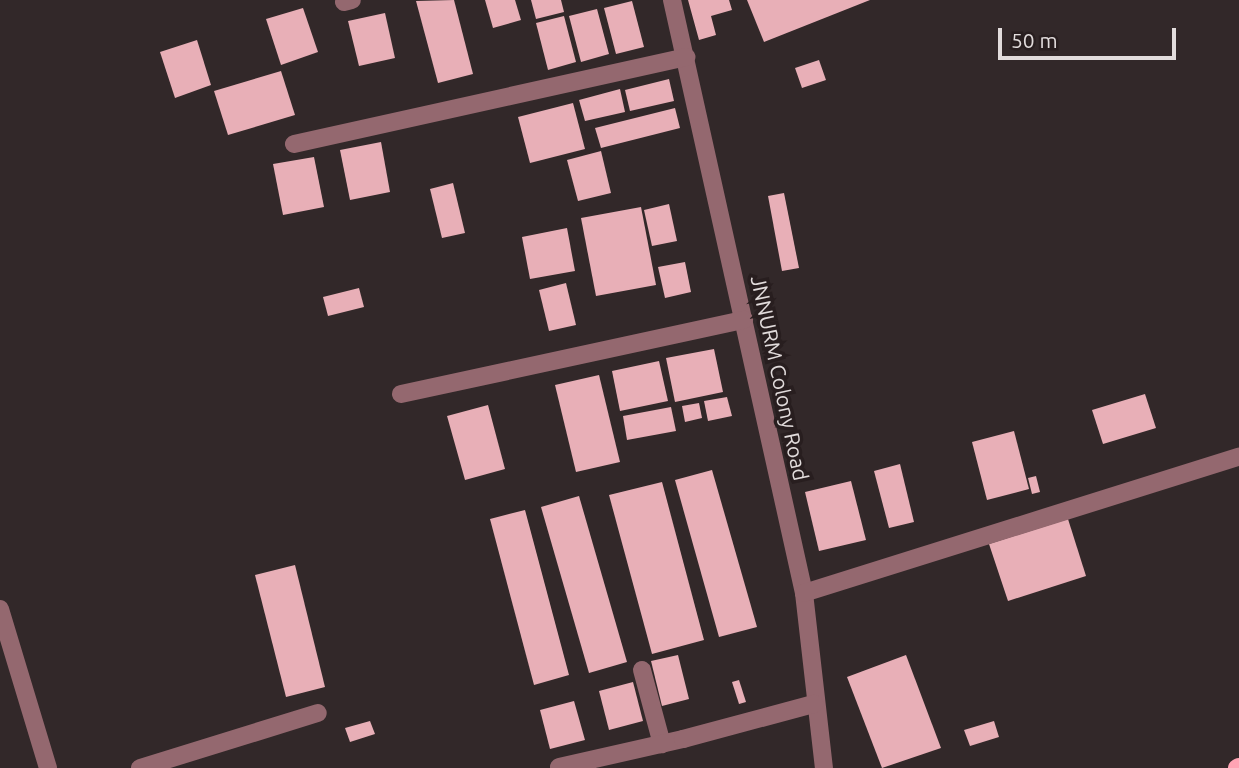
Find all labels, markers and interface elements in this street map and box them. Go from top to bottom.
scale bar [1001,14,1180,58]
text: 50 m [1011,28,1058,52]
street label: JNNURM Colony Road [746,273,814,483]

